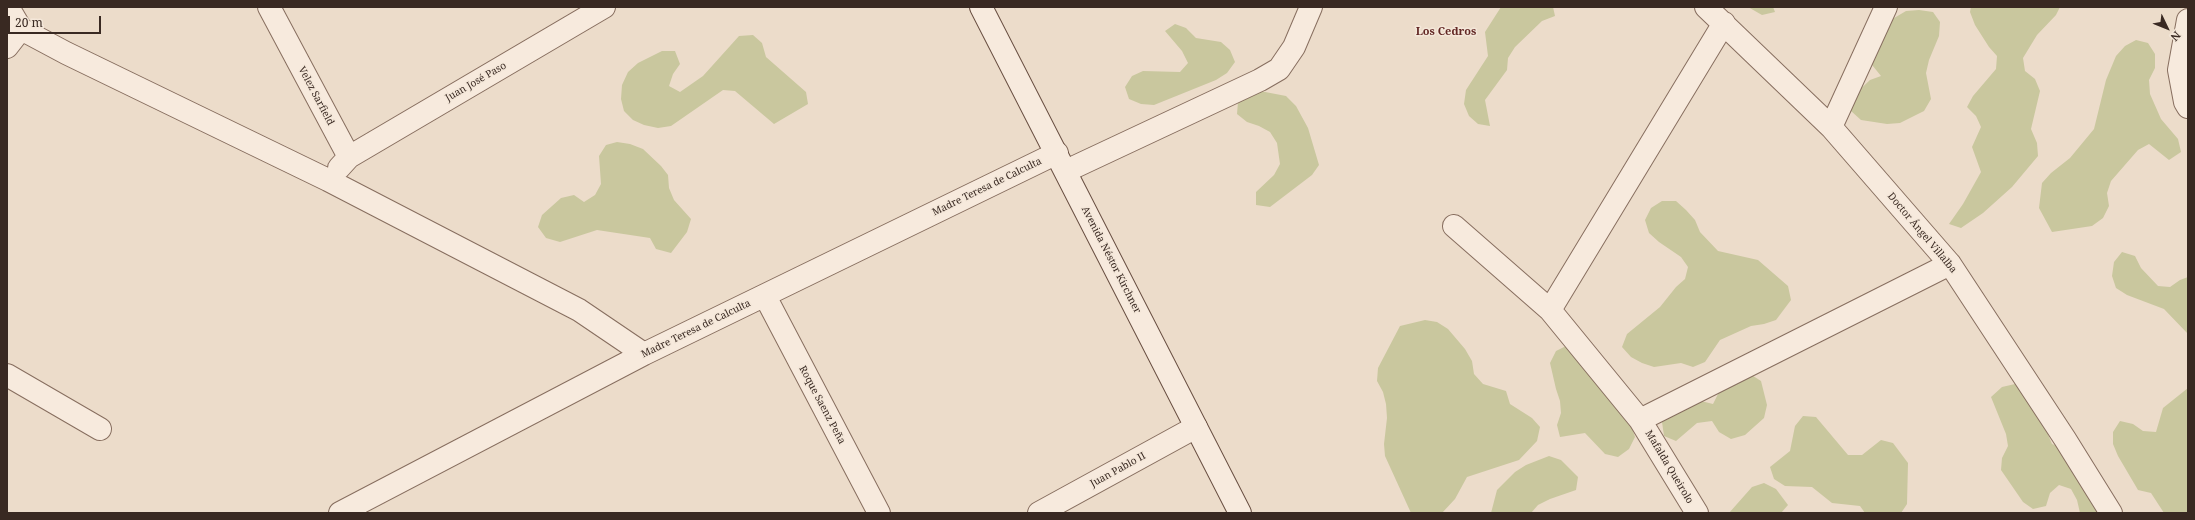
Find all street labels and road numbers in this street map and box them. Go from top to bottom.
street label: Juan José Paso [443,60,509,104]
street label: Velez Sarfield [296,65,336,127]
street label: Madre Teresa de Calculta [930,155,1044,219]
street label: Doctor Ángel Villalba [1885,190,1959,276]
street label: Avenida Néstor Kirchner [1079,205,1143,315]
street label: Madre Teresa de Calculta [639,297,753,361]
street label: Roque Saenz Peña [796,364,848,446]
street label: Mafalda Queirolo [1642,428,1696,506]
street label: Juan Pablo II [1088,450,1148,490]

